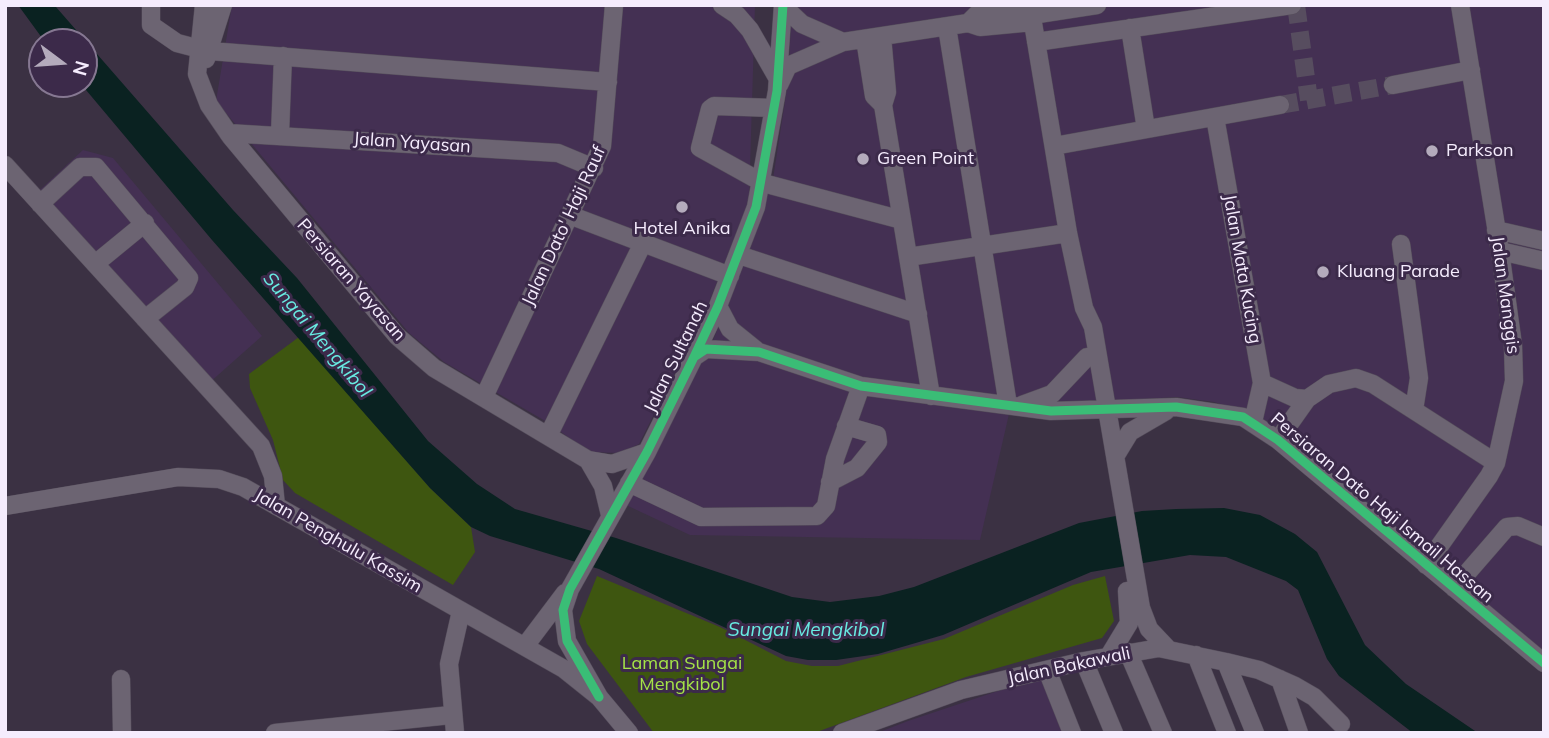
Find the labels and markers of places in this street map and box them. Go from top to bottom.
place label: Parkson [1446,140,1513,162]
marker: Parkson [1424,143,1440,159]
place label: Green Point [877,148,974,170]
marker: Green Point [855,151,871,167]
marker: Hotel Anika [674,199,690,215]
place label: Hotel Anika [633,218,731,240]
place label: Kluang Parade [1337,261,1460,283]
marker: Kluang Parade [1315,264,1331,280]

